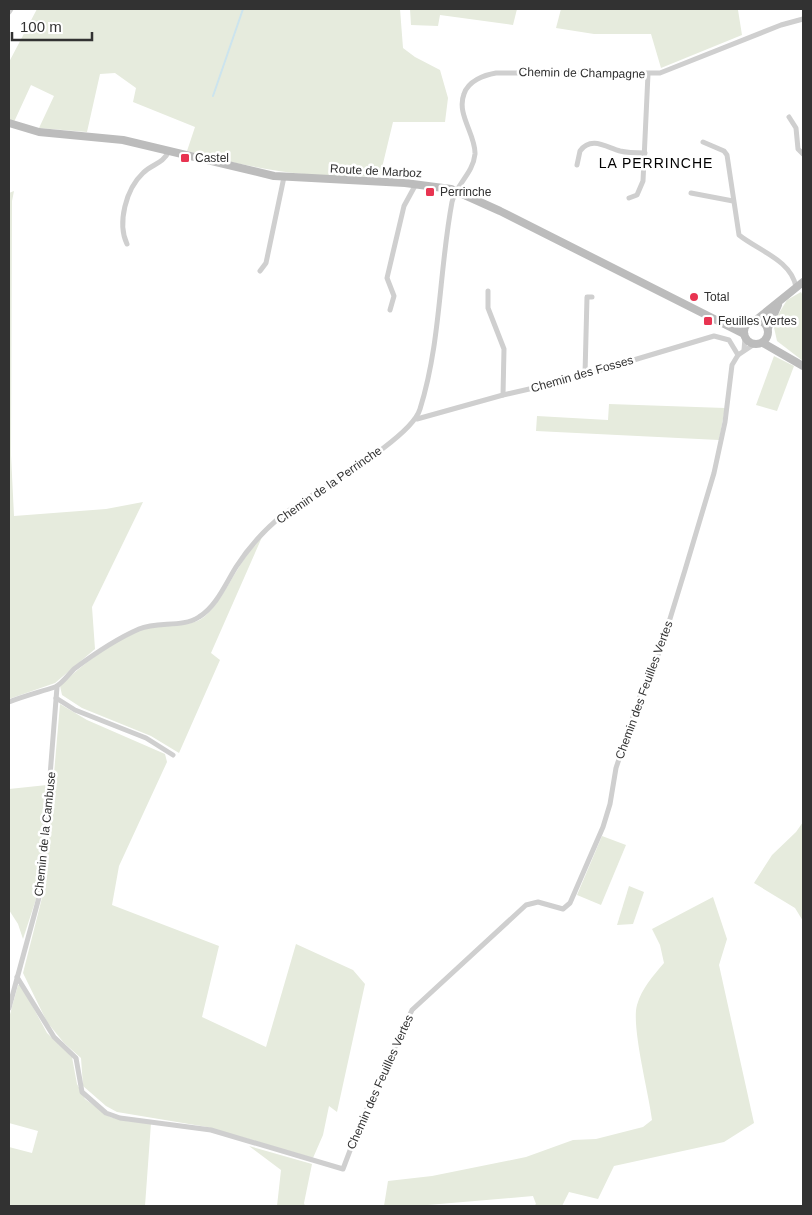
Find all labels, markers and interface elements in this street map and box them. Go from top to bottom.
scale bar [12,10,92,42]
text: 100 m [20,18,62,35]
street label: Chemin de Champagne [519,65,646,81]
place label: Castel [195,151,229,165]
marker: Castel [179,152,191,164]
district label: LA PERRINCHE [599,155,713,171]
street label: Route de Marboz [330,162,422,180]
place label: Perrinche [440,185,492,199]
marker: Perrinche [424,186,436,198]
place label: Total [704,290,729,304]
marker: Total [688,291,700,303]
place label: Feuilles Vertes [718,314,797,328]
marker: Feuilles Vertes [702,315,714,327]
street label: Chemin des Fosses [529,353,635,395]
street label: Chemin de la Perrinche [274,443,385,527]
street label: Chemin des Feuilles Vertes [612,619,676,761]
street label: Chemin de la Cambuse [31,771,59,897]
street label: Chemin des Feuilles Vertes [344,1012,416,1152]

